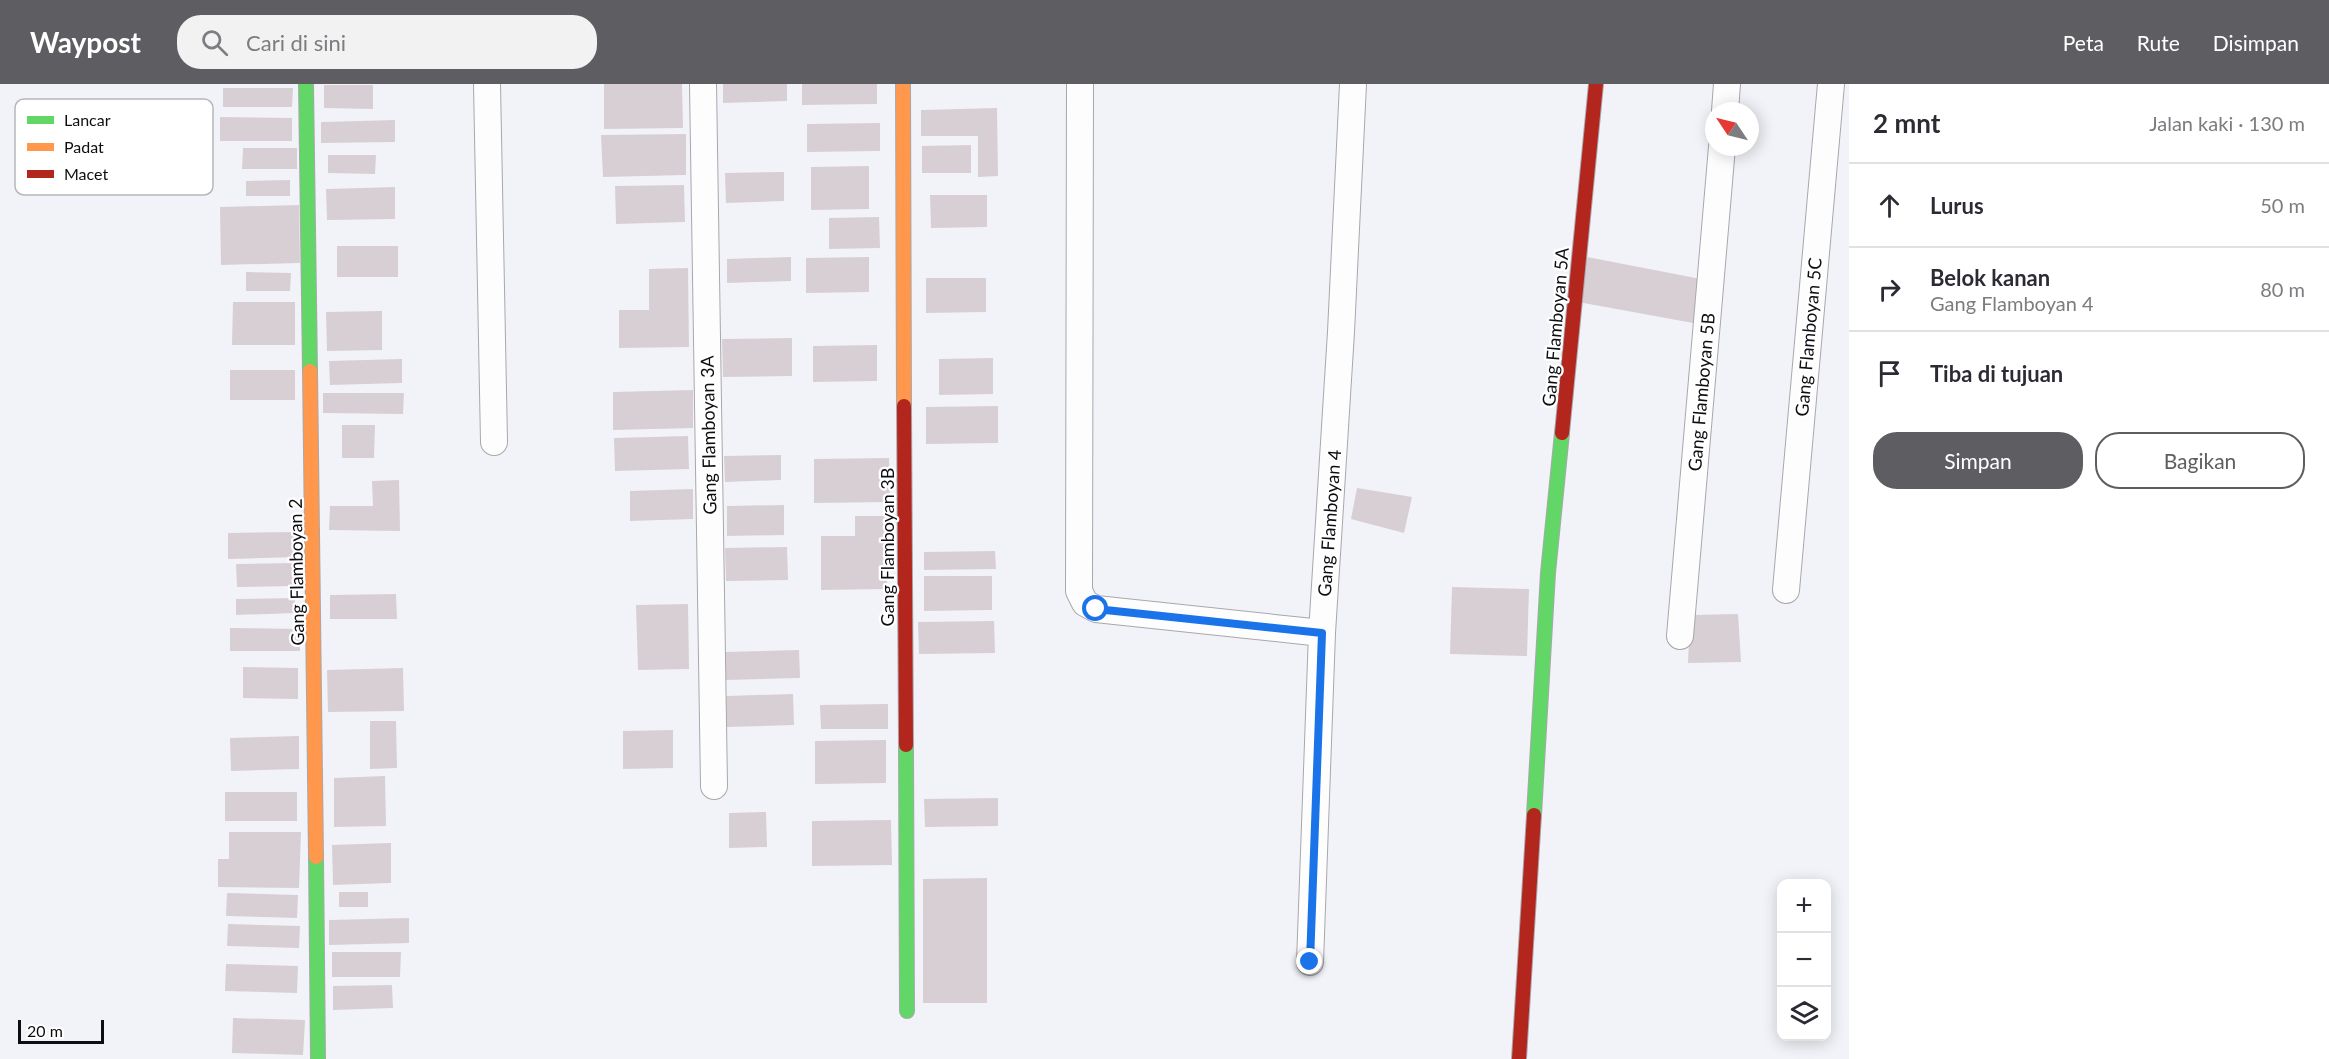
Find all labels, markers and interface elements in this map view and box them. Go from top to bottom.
search box [177,15,597,69]
text: Waypost [30,25,141,59]
icon: search [198,26,231,59]
text: Cari di sini [246,29,346,56]
text: Peta [2063,30,2104,55]
text: Rute [2137,30,2180,55]
text: Disimpan [2213,30,2299,55]
legend [15,99,213,195]
north arrow [1705,102,1759,156]
text: 2 mnt [1873,107,1940,139]
text: Lancar [64,110,111,129]
text: Jalan kaki · 130 m [2149,111,2305,135]
text: Padat [64,137,104,156]
text: Macet [64,164,108,183]
icon: ahead [1873,189,1906,222]
text: Lurus [1930,192,1984,219]
text: 50 m [2260,193,2305,217]
street label: Gang Flamboyan 5A [1537,246,1573,407]
street label: Gang Flamboyan 5C [1790,257,1826,417]
text: Belok kanan [1930,264,2050,291]
icon: right [1873,273,1906,306]
text: 80 m [2260,277,2305,301]
text: Gang Flamboyan 4 [1930,291,2094,315]
street label: Gang Flamboyan 5B [1683,312,1719,472]
street label: Gang Flamboyan 3A [696,354,720,515]
icon: arrive [1873,357,1906,390]
text: Tiba di tujuan [1930,360,2063,387]
button: Simpan [1873,432,2083,489]
button: Bagikan [2095,432,2305,489]
street label: Gang Flamboyan 4 [1313,449,1345,597]
street label: Gang Flamboyan 3B [876,468,898,626]
street label: Gang Flamboyan 2 [284,498,308,646]
route start [1082,595,1108,621]
map controls [1777,879,1831,1041]
button: + [1777,879,1831,933]
button: − [1777,933,1831,987]
route end [1296,948,1322,974]
button: layers [1777,987,1831,1041]
scale bar [18,1017,104,1044]
text: 20 m [27,1021,63,1040]

